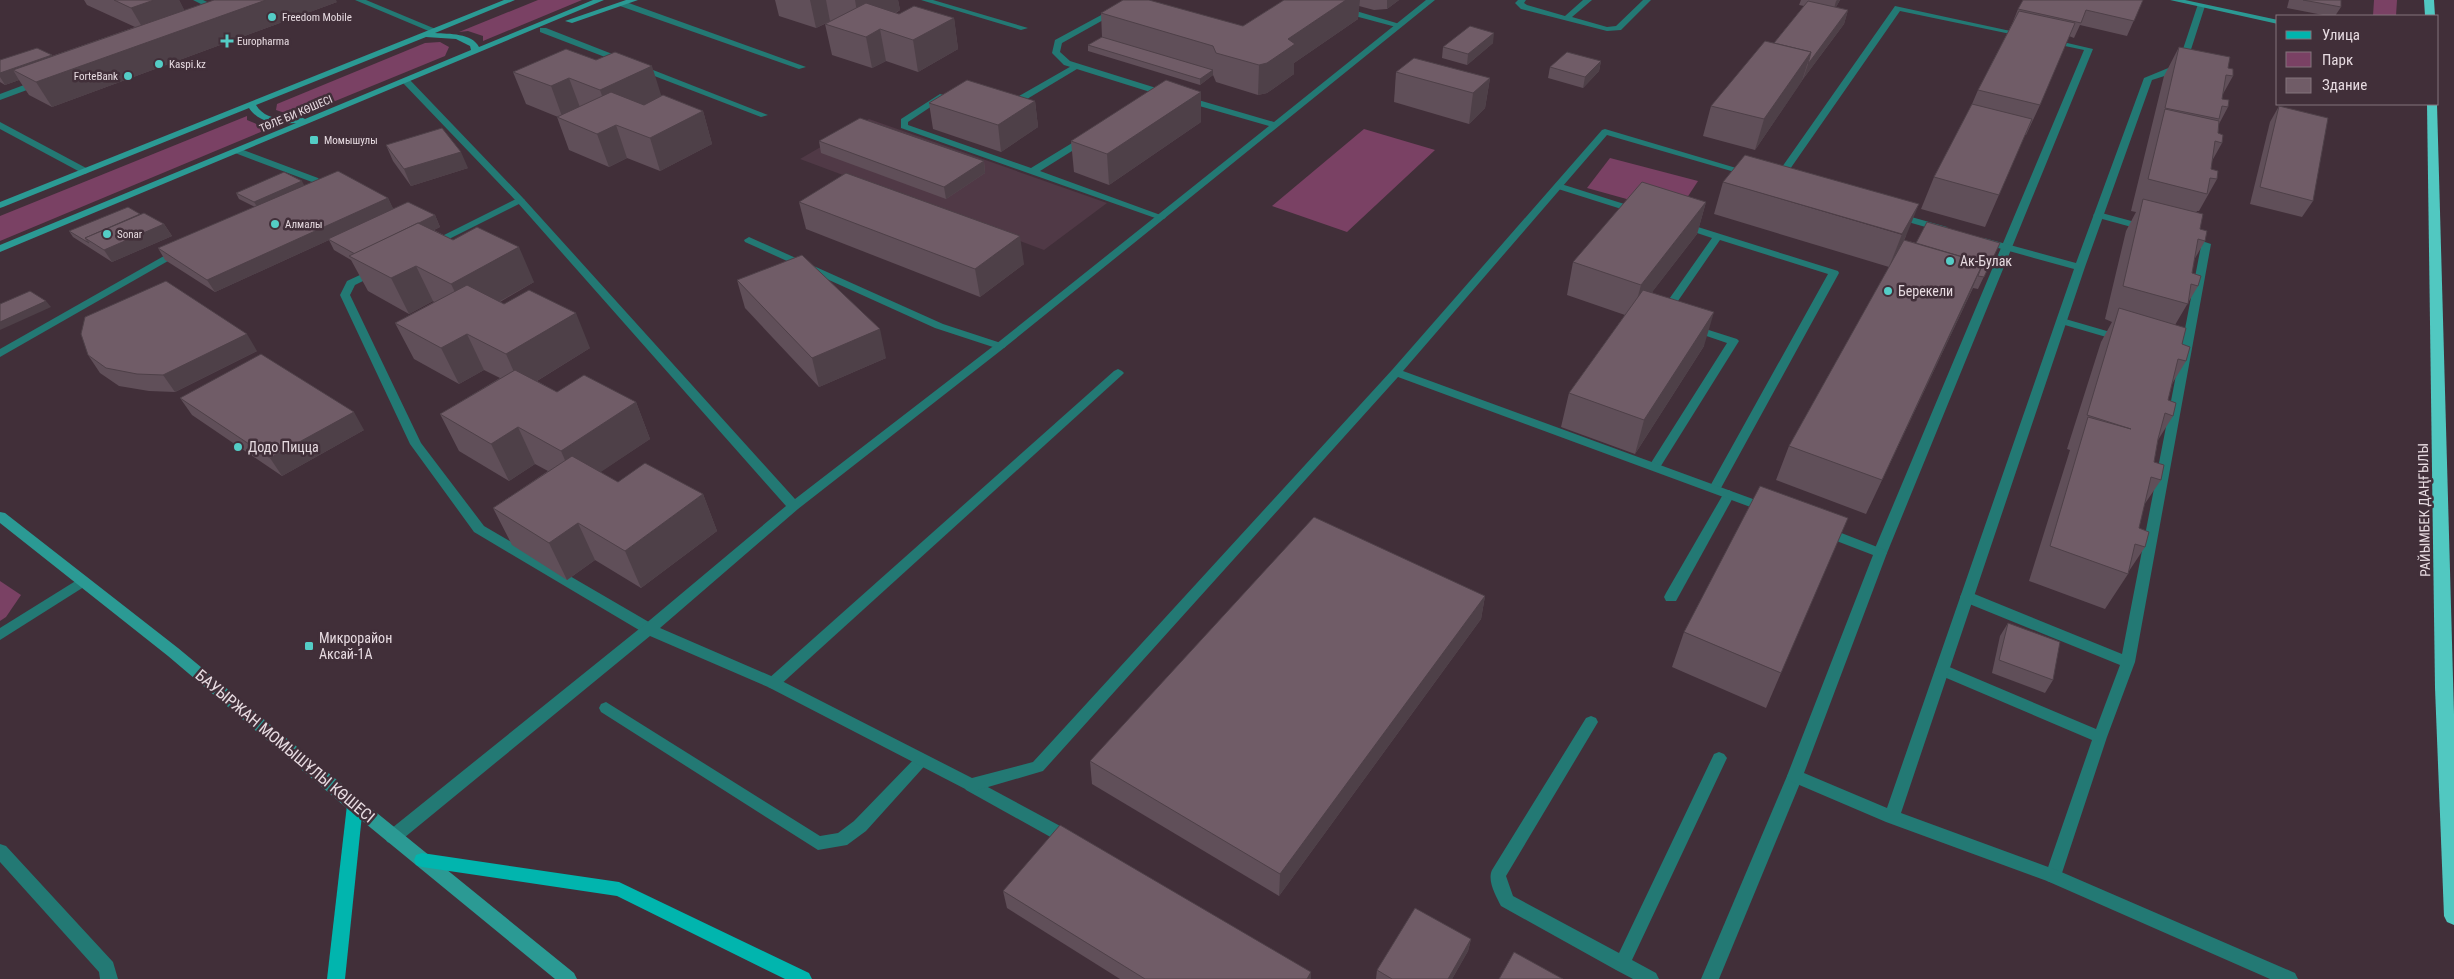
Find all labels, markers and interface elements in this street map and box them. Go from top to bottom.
marker: Freedom Mobile [266,11,278,23]
place label: Freedom Mobile [282,11,352,24]
legend [2276,15,2439,105]
text: Улица [2322,26,2360,44]
marker: Europharma [221,35,233,47]
place label: Europharma [237,35,289,48]
text: Парк [2322,51,2353,69]
marker: Kaspi.kz [153,58,165,70]
place label: Kaspi.kz [169,58,206,71]
place label: ForteBank [74,70,118,83]
marker: ForteBank [122,70,134,82]
text: Здание [2322,76,2367,94]
street label: ТӨЛЕ БИ КӨШЕСІ [257,93,335,135]
marker: Момышулы [308,134,320,146]
place label: Момышулы [324,134,378,147]
marker: Алмалы [269,218,281,230]
place label: Алмалы [285,218,323,231]
marker: Sonar [101,228,113,240]
place label: Sonar [117,228,143,241]
place label: Ак-Булак [1960,253,2012,269]
marker: Ак-Булак [1944,255,1956,267]
place label: Берекели [1898,283,1953,299]
marker: Берекели [1882,285,1894,297]
place label: Додо Пицца [248,439,319,455]
marker: Додо Пицца [232,441,244,453]
street label: РАЙЫМБЕК ДАҢҒЫЛЫ [2415,443,2433,577]
place label: Микрорайон Аксай-1А [319,630,392,662]
marker: Микрорайон Аксай-1А [303,640,315,652]
street label: БАУЫРЖАН МОМЫШҰЛЫ КӨШЕСІ [192,665,378,827]

